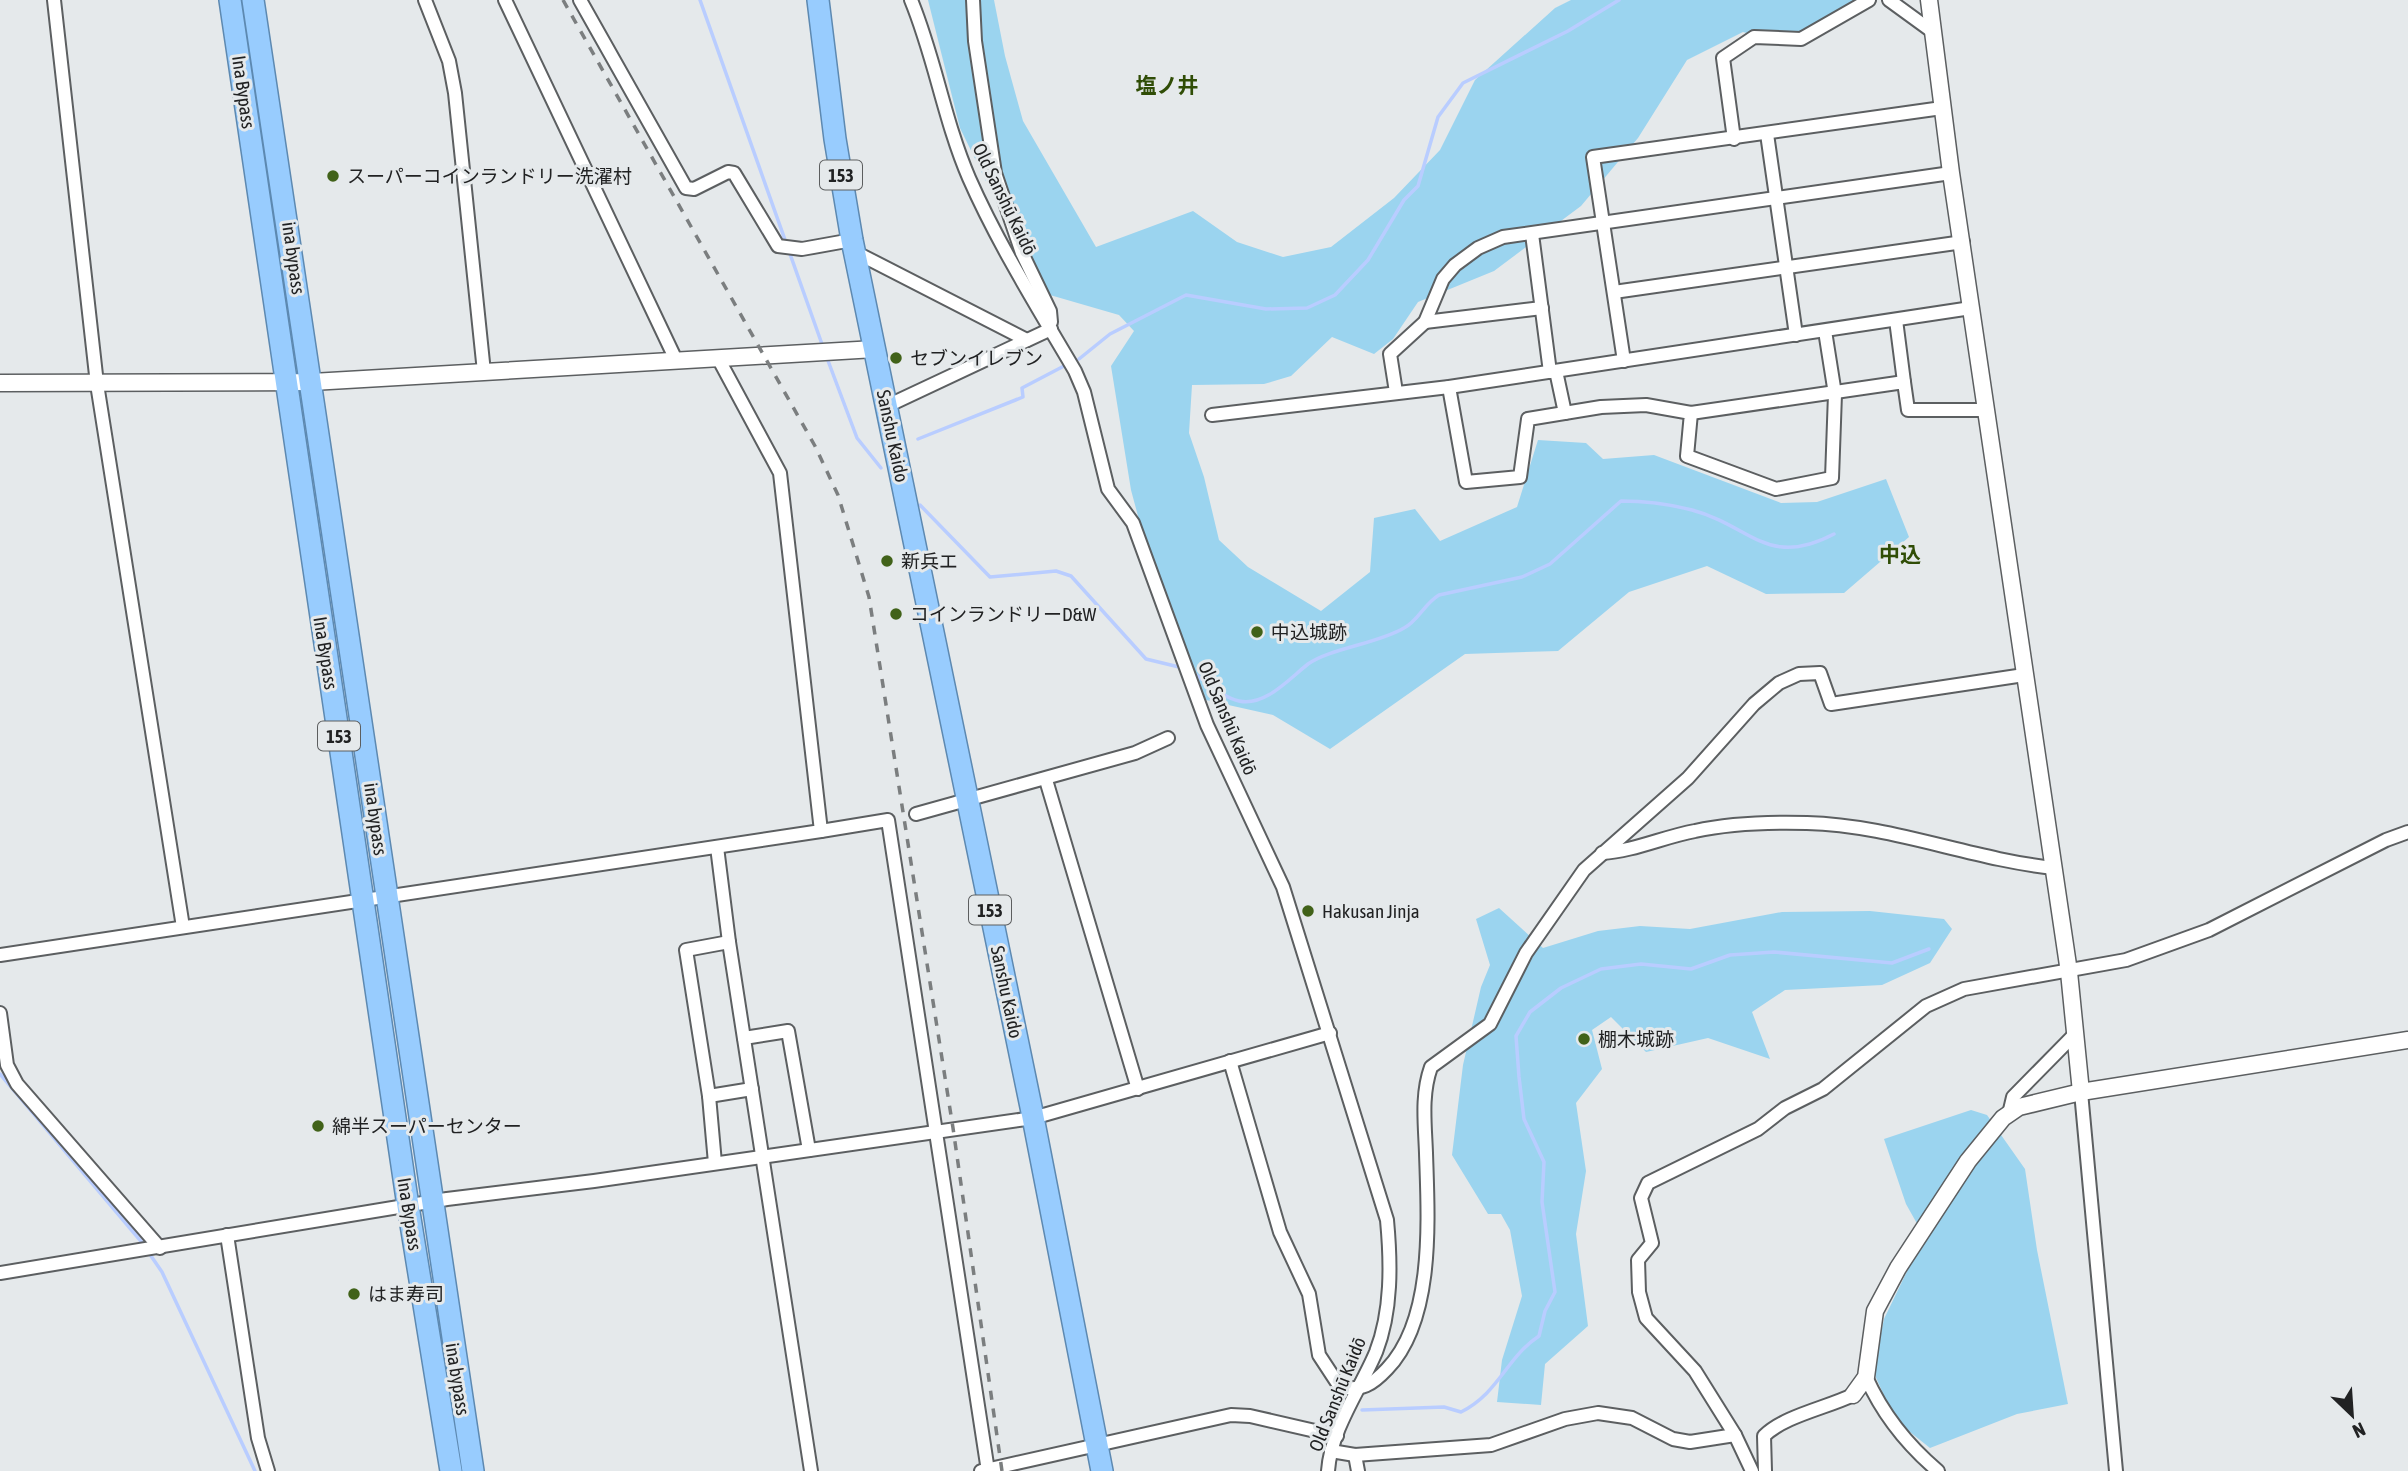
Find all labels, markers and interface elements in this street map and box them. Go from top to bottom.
street label: Ina Bypass [228,54,260,130]
district label: 塩ノ井 [1136,73,1199,97]
street label: Old Sanshū Kaidō [969,140,1042,258]
road number: 153 [820,160,862,190]
place label: スーパーコインランドリー洗濯村 [347,165,632,187]
marker: スーパーコインランドリー洗濯村 [325,168,341,184]
street label: ina bypass [278,220,310,296]
place label: セブンイレブン [910,347,1043,369]
marker: セブンイレブン [888,350,904,366]
street label: Sanshu Kaido [872,388,914,484]
district label: 中込 [1879,542,1921,566]
place label: 新兵エ [901,550,958,572]
marker: 新兵エ [879,553,895,569]
place label: コインランドリーD&W [910,603,1097,625]
marker: コインランドリーD&W [888,606,904,622]
street label: Ina Bypass [309,615,343,691]
place label: 中込城跡 [1271,621,1347,643]
marker: 中込城跡 [1249,624,1265,640]
street label: Old Sanshū Kaidō [1194,658,1262,778]
road number: 153 [318,722,360,750]
street label: ina bypass [360,781,392,857]
road number: 153 [969,896,1011,925]
place label: Hakusan Jinja [1322,900,1420,922]
marker: Hakusan Jinja [1300,903,1316,919]
street label: Sanshu Kaido [986,944,1028,1040]
place label: 棚木城跡 [1598,1028,1674,1050]
marker: 棚木城跡 [1576,1031,1592,1047]
place label: 綿半スーパーセンター [332,1115,522,1137]
marker: 綿半スーパーセンター [310,1118,326,1134]
street label: Ina Bypass [393,1176,427,1252]
place label: はま寿司 [368,1283,444,1305]
marker: はま寿司 [346,1286,362,1302]
street label: Old Sanshū Kaidō [1304,1334,1370,1454]
street label: ina bypass [441,1341,475,1417]
north arrow [2317,1380,2387,1450]
text: N [2349,1418,2369,1443]

